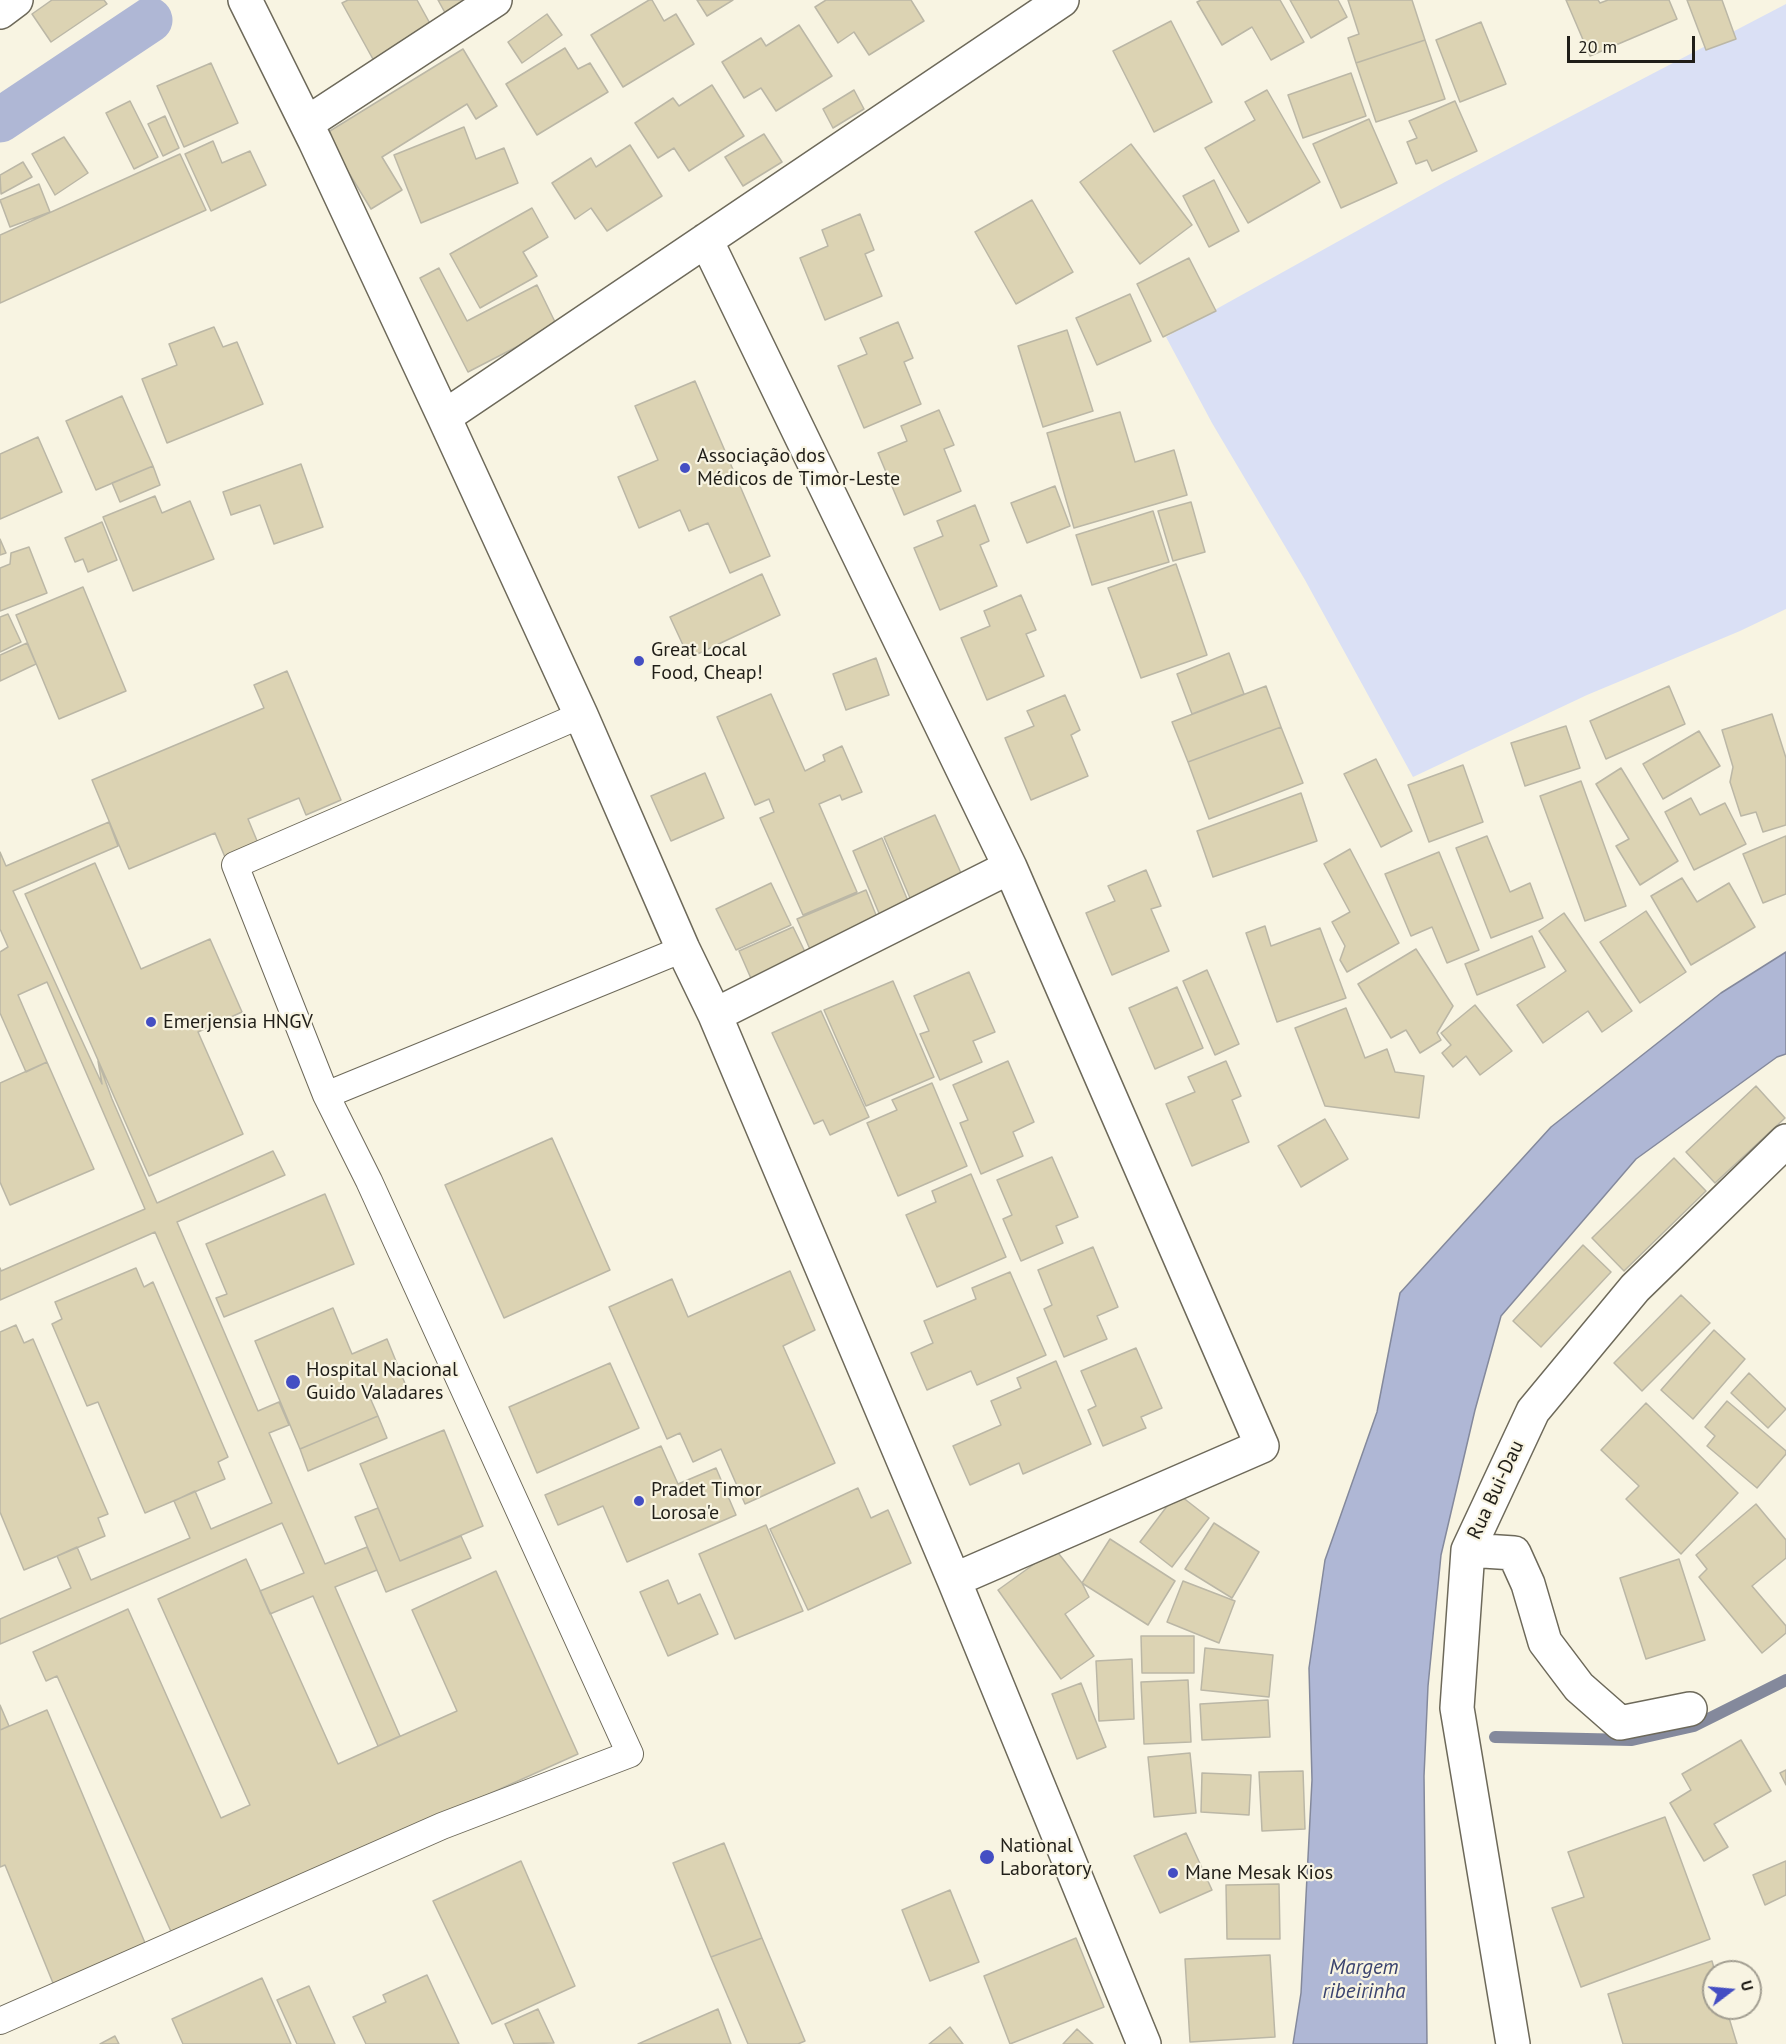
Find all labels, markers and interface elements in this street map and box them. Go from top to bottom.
scale bar [1570,24,1698,62]
text: 20 m [1578,35,1617,58]
place label: Associação dos Médicos de Timor-Leste [697,444,900,491]
marker: Associação dos Médicos de Timor-Leste [678,461,692,475]
place label: Great Local Food, Cheap! [651,638,763,685]
marker: Great Local Food, Cheap! [632,654,646,668]
place label: Emerjensia HNGV [163,1010,313,1034]
marker: Emerjensia HNGV [144,1015,158,1029]
place label: Hospital Nacional Guido Valadares [306,1358,458,1405]
marker: Hospital Nacional Guido Valadares [284,1373,302,1391]
street label: Rua Bui-Dau [1463,1437,1529,1543]
place label: Pradet Timor Lorosa'e [651,1478,761,1525]
marker: Pradet Timor Lorosa'e [632,1494,646,1508]
place label: National Laboratory [1000,1834,1091,1881]
marker: National Laboratory [978,1848,996,1866]
place label: Mane Mesak Kios [1185,1861,1333,1885]
marker: Mane Mesak Kios [1166,1866,1180,1880]
water label: Margem ribeirinha [1322,1955,1406,2005]
north arrow [1702,1960,1762,2020]
text: U [1736,1978,1758,1993]

